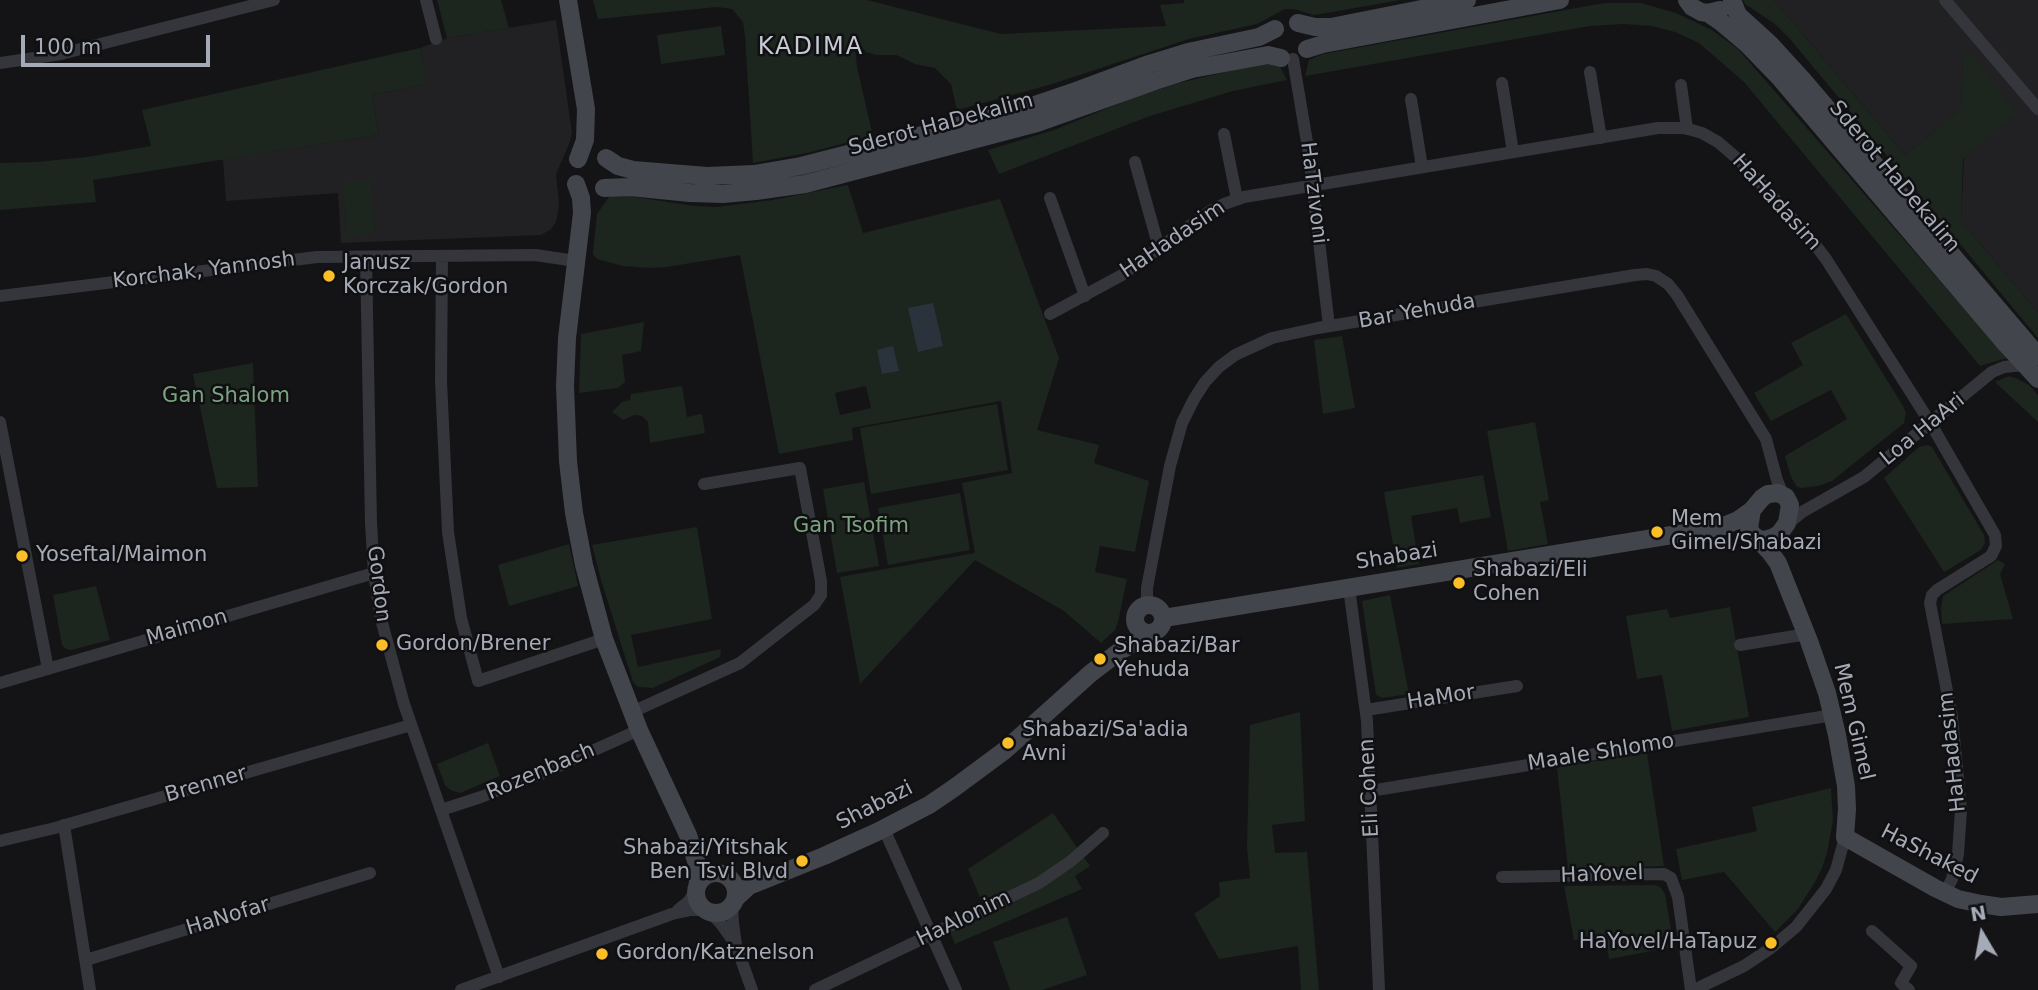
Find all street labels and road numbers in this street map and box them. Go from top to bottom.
street label: Sderot HaDekalim [846,88,1036,162]
street label: Sderot HaDekalim [1823,96,1965,258]
street label: HaTzivoni [1294,140,1332,246]
street label: HaHadasim [1726,150,1826,256]
street label: HaHadasim [1116,196,1230,284]
street label: Korchak, Yannosh [111,247,297,295]
street label: Bar Yehuda [1357,289,1477,335]
street label: Loa HaAri [1876,388,1970,472]
street label: Shabazi [1354,538,1440,576]
street label: Gordon [361,544,395,624]
street label: Maimon [143,604,231,652]
street label: Mem Gimel [1827,661,1879,783]
street label: HaMor [1405,680,1477,716]
street label: HaHadasim [1934,691,1972,813]
street label: Maale Shlomo [1526,729,1676,777]
street label: Rozenbach [483,738,599,806]
street label: Eli Cohen [1355,738,1385,838]
street label: Brenner [162,761,250,809]
street label: Shabazi [832,776,918,836]
street label: HaShaked [1876,820,1982,890]
street label: HaYovel [1560,861,1644,889]
street label: HaAlonim [913,885,1015,953]
street label: HaNofar [183,892,273,942]

